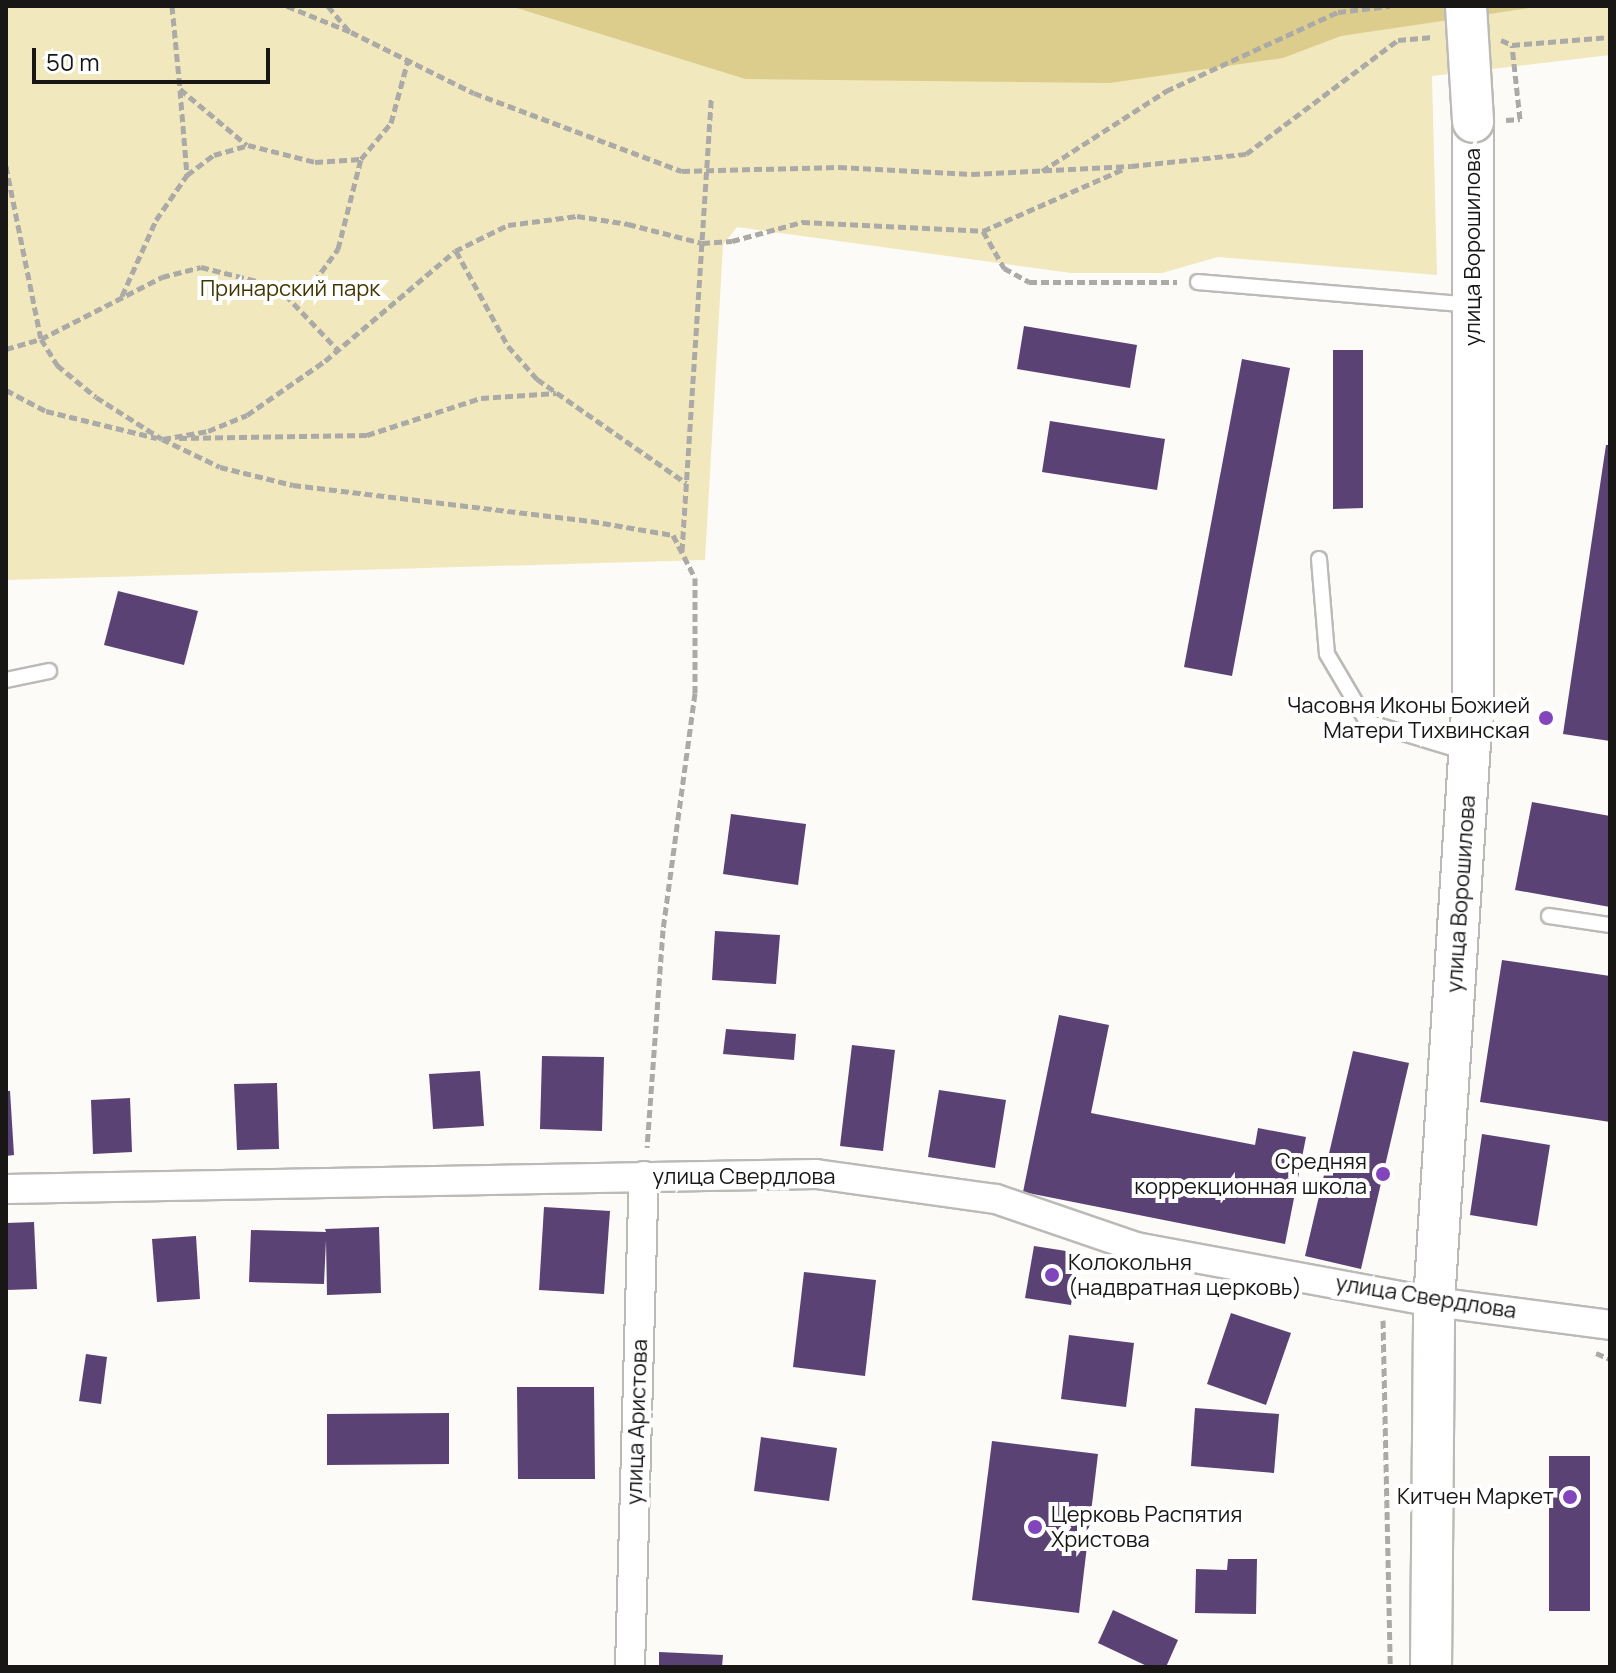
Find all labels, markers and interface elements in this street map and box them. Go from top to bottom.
scale bar [36,32,274,82]
text: 50 m [46,45,100,78]
street label: улица Ворошилова [1460,148,1486,346]
park label: Принарский парк [200,276,380,302]
place label: Часовня Иконы Божией Матери Тихвинская [1287,692,1530,744]
marker: Часовня Иконы Божией Матери Тихвинская [1537,709,1555,727]
street label: улица Ворошилова [1441,794,1481,994]
place label: Средняя коррекционная школа [1134,1148,1367,1200]
street label: улица Свердлова [653,1164,835,1190]
marker: Средняя коррекционная школа [1374,1165,1392,1183]
place label: Колокольня (надвратная церковь) [1068,1249,1302,1300]
marker: Колокольня (надвратная церковь) [1043,1266,1061,1284]
street label: улица Свердлова [1334,1270,1518,1324]
street label: улица Аристова [621,1339,653,1505]
place label: Китчен Маркет [1397,1484,1554,1510]
marker: Китчен Маркет [1561,1488,1579,1506]
place label: Церковь Распятия Христова [1051,1501,1242,1552]
marker: Церковь Распятия Христова [1026,1518,1044,1536]

